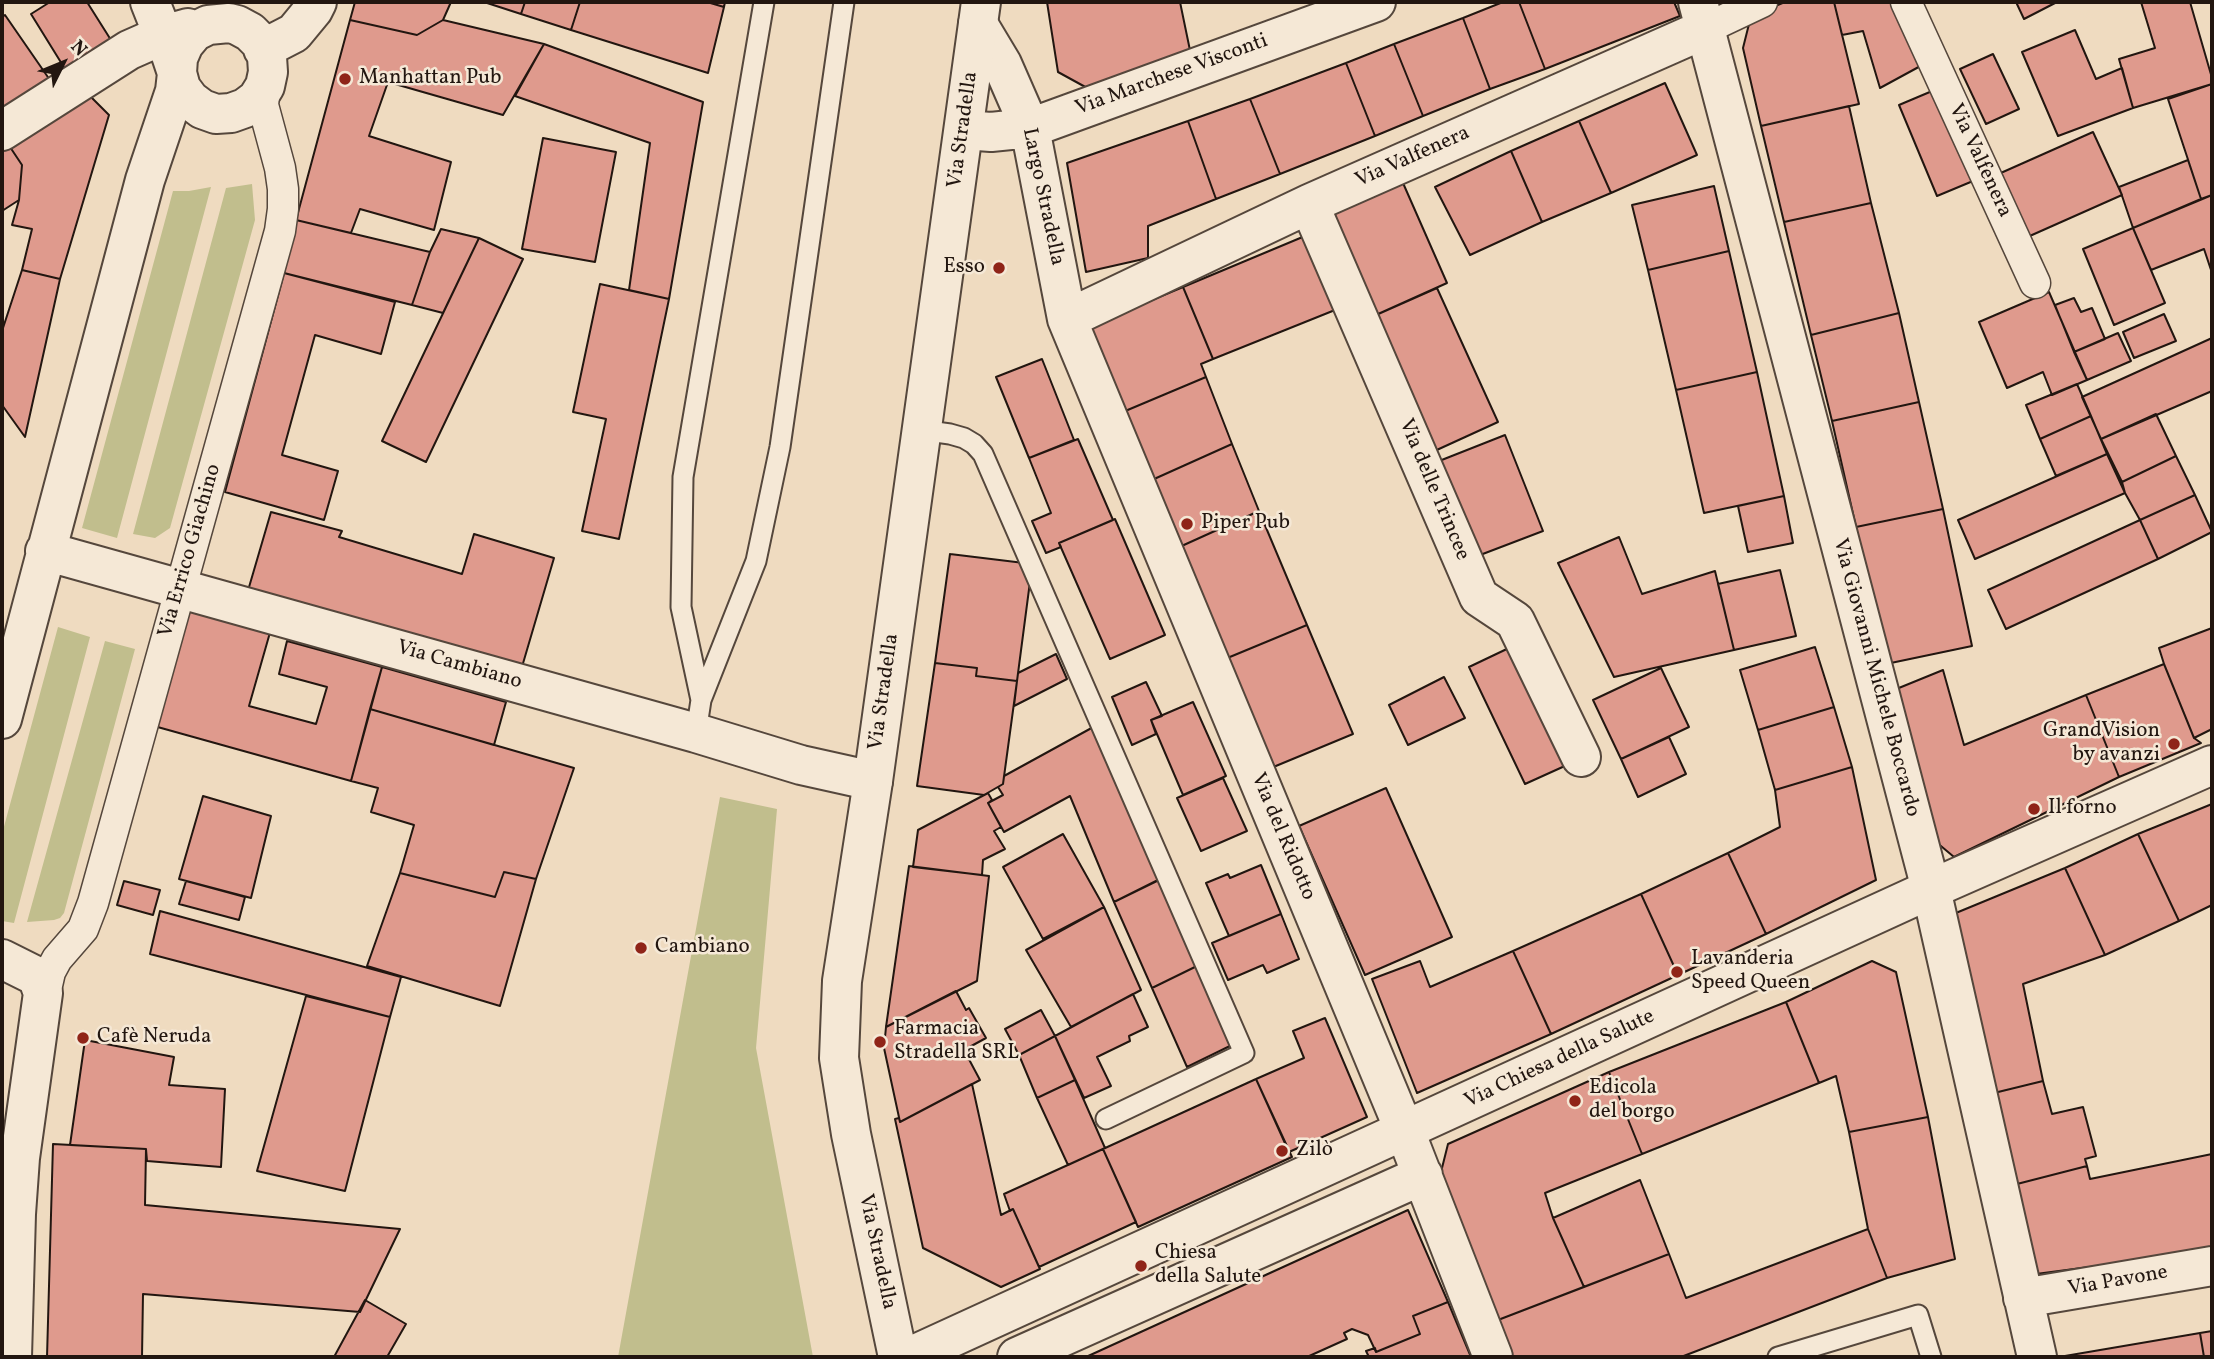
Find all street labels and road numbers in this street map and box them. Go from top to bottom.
street label: Via Marchese Visconti [1072,29,1272,123]
street label: Via Stradella [943,70,985,190]
street label: Via Valfenera [1942,100,2016,222]
street label: Via Valfenera [1352,122,1474,194]
street label: Largo Stradella [1015,126,1069,268]
street label: Via delle Trincee [1392,415,1474,565]
street label: Via Errico Giachino [154,461,228,641]
street label: Via Giovanni Michele Boccardo [1826,536,1924,820]
street label: Via Stradella [864,632,906,752]
street label: Via Cambiano [393,636,525,696]
street label: Via del Ridotto [1244,770,1320,904]
street label: Via Chiesa della Salute [1461,1005,1659,1115]
street label: Via Stradella [851,1192,901,1312]
street label: Via Pavone [2066,1261,2170,1303]

